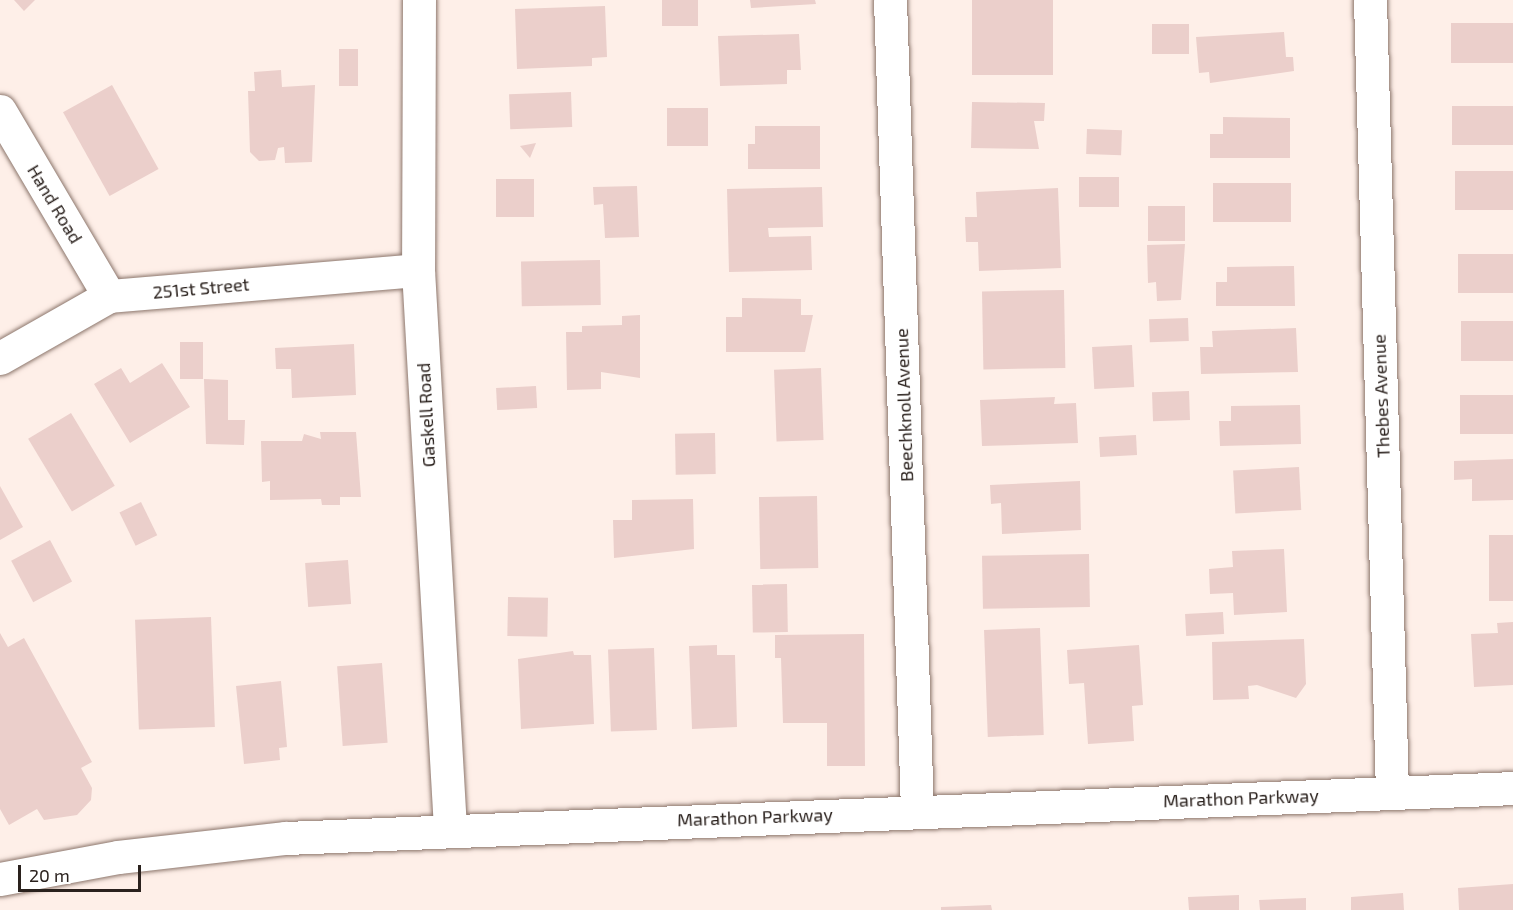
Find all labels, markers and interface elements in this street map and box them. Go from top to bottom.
street label: Hand Road [23,161,87,247]
street label: 251st Street [152,273,250,303]
street label: Beechknoll Avenue [891,327,917,483]
street label: Thebes Avenue [1368,334,1394,458]
street label: Gaskell Road [412,362,440,468]
street label: Marathon Parkway [1163,784,1319,812]
street label: Marathon Parkway [677,803,833,831]
scale bar [21,853,144,891]
text: 20 m [29,864,70,886]

